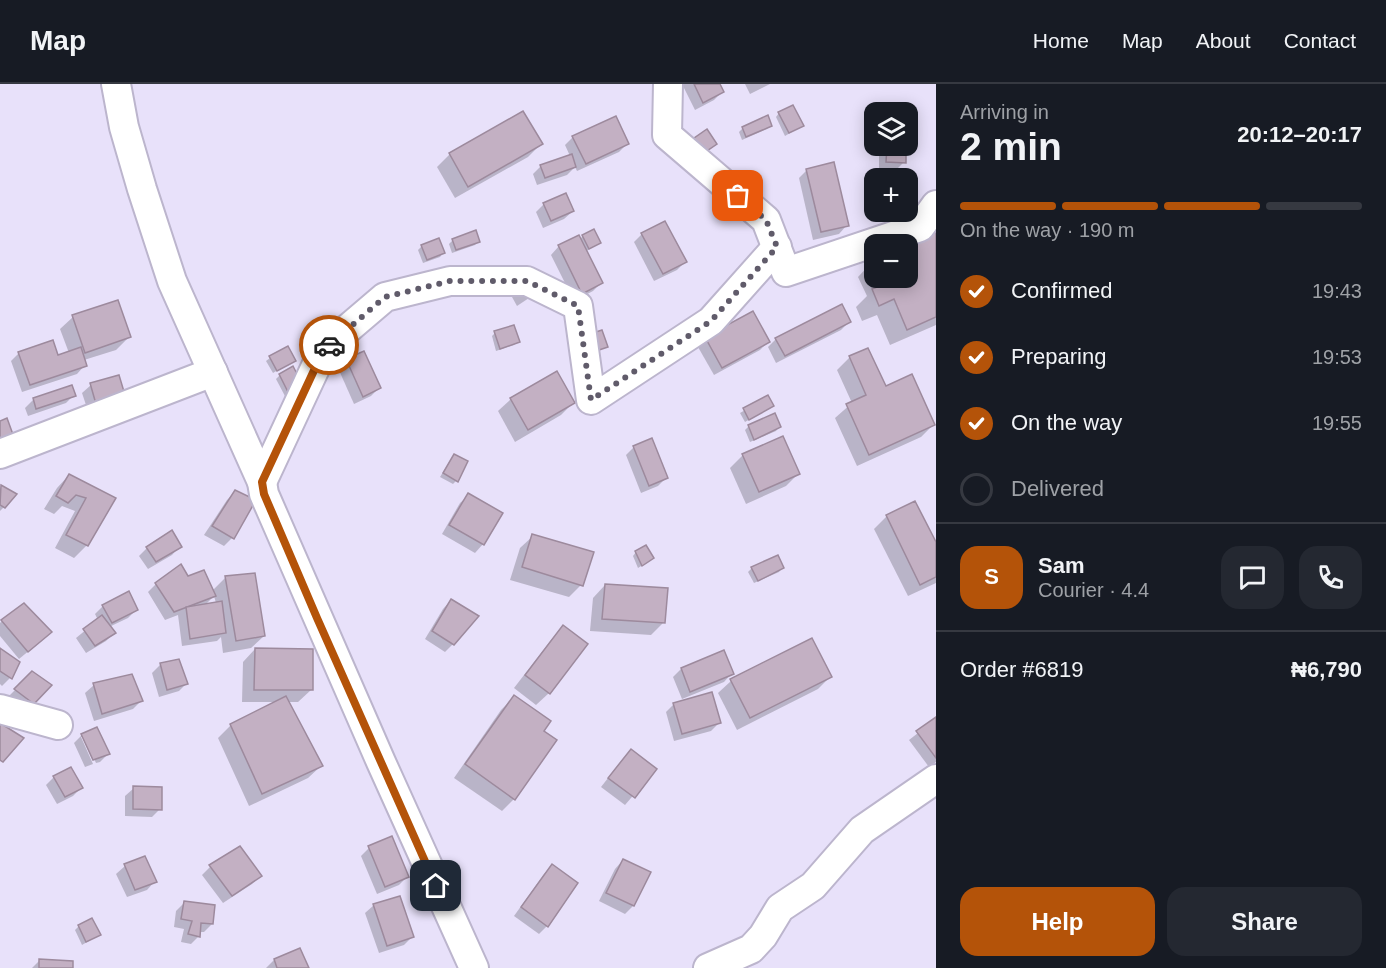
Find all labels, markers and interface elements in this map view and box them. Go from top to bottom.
text: Map [30,25,86,56]
text: Home [1033,29,1089,52]
text: Map [1122,29,1163,52]
text: About [1196,29,1251,52]
text: Contact [1284,29,1356,52]
text: Arriving in [960,101,1049,123]
map controls [864,102,918,288]
button: layers [864,102,918,156]
text: 20:12–20:17 [1237,122,1362,147]
text: 2 min [960,125,1062,168]
button: + [864,168,918,222]
pin [712,170,763,221]
icon: bag [721,179,754,212]
text: On the way · 190 m [960,219,1135,241]
button: − [864,234,918,288]
icon: check [960,275,993,308]
text: Confirmed [1011,278,1112,303]
text: 19:43 [1312,280,1362,302]
courier [299,315,359,375]
icon: car [313,329,346,362]
icon: check [960,341,993,374]
text: Preparing [1011,344,1106,369]
text: 19:53 [1312,346,1362,368]
icon: check [960,407,993,440]
text: On the way [1011,410,1122,435]
text: 19:55 [1312,412,1362,434]
text: Delivered [1011,476,1104,501]
button: chat [1221,546,1284,609]
button: phone [1299,546,1362,609]
text: Sam [1038,553,1084,578]
text: S [984,564,999,589]
text: Courier · 4.4 [1038,579,1149,601]
text: Order #6819 [960,657,1084,682]
text: ₦6,790 [1291,657,1362,682]
pin [410,860,461,911]
icon: home [419,869,452,902]
button: Help [960,887,1155,956]
button: Share [1167,887,1362,956]

